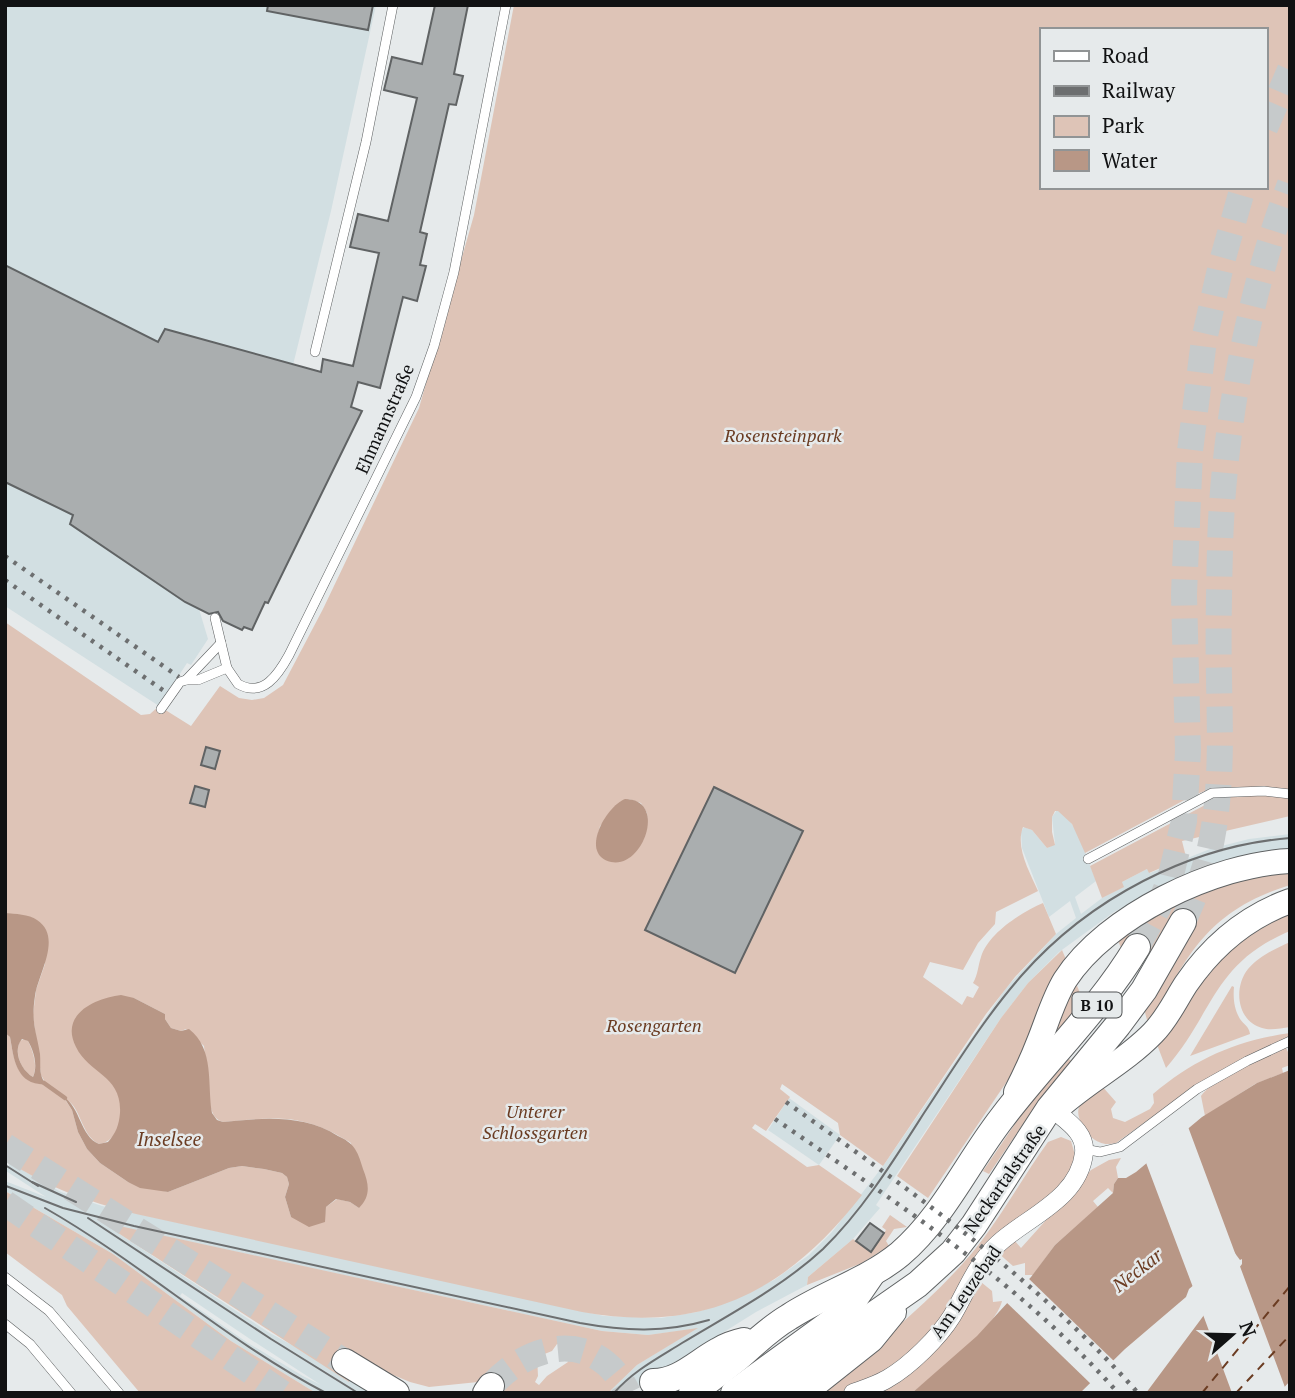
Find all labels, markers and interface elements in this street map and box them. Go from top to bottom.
legend [1040,28,1267,189]
text: Road [1102,41,1149,69]
text: Railway [1102,76,1176,104]
text: Park [1102,111,1144,139]
text: Water [1102,146,1157,174]
street label: Ehmannstraße [349,360,419,477]
park label: Rosensteinpark [723,423,842,447]
road number: B 10 [1072,993,1122,1018]
park label: Rosengarten [605,1013,702,1037]
park label: Unterer Schlossgarten [482,1099,588,1144]
street label: Neckartalstraße [958,1119,1051,1238]
water label: Inselsee [136,1126,201,1151]
street label: Am Leuzebad [924,1240,1006,1343]
water label: Neckar [1106,1242,1167,1298]
north arrow [1197,1300,1267,1370]
text: N [1234,1318,1263,1341]

